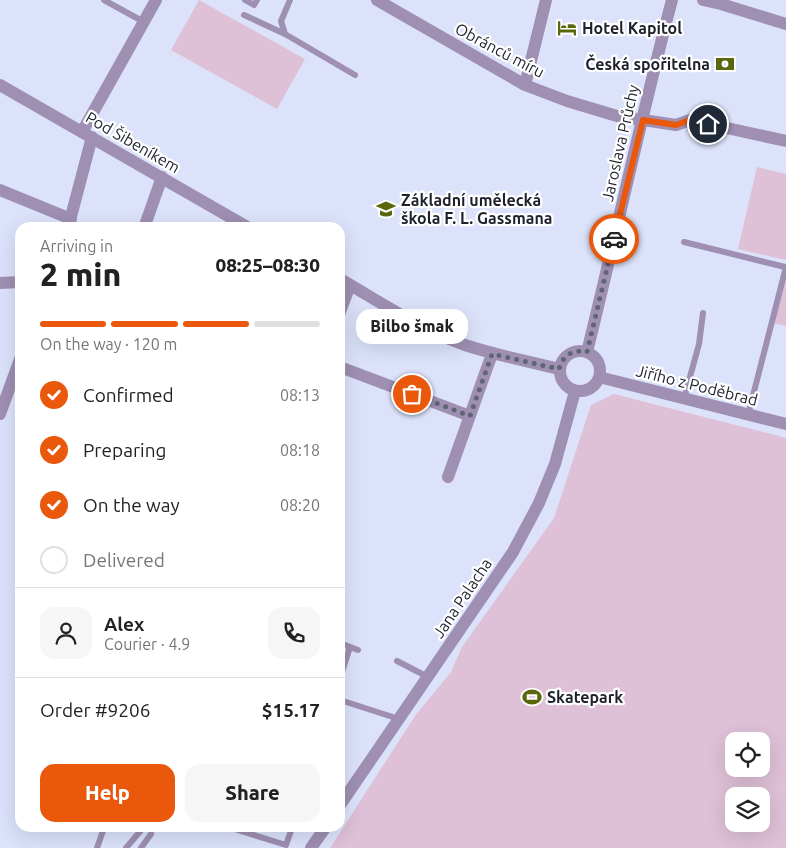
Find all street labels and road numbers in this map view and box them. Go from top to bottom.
street label: Obránců míru [452,19,548,81]
street label: Jaroslava Průchy [598,83,642,203]
street label: Pod Šibeníkem [83,107,184,176]
street label: Jiřího z Poděbrad [634,361,760,409]
street label: Jana Palacha [429,555,495,641]

